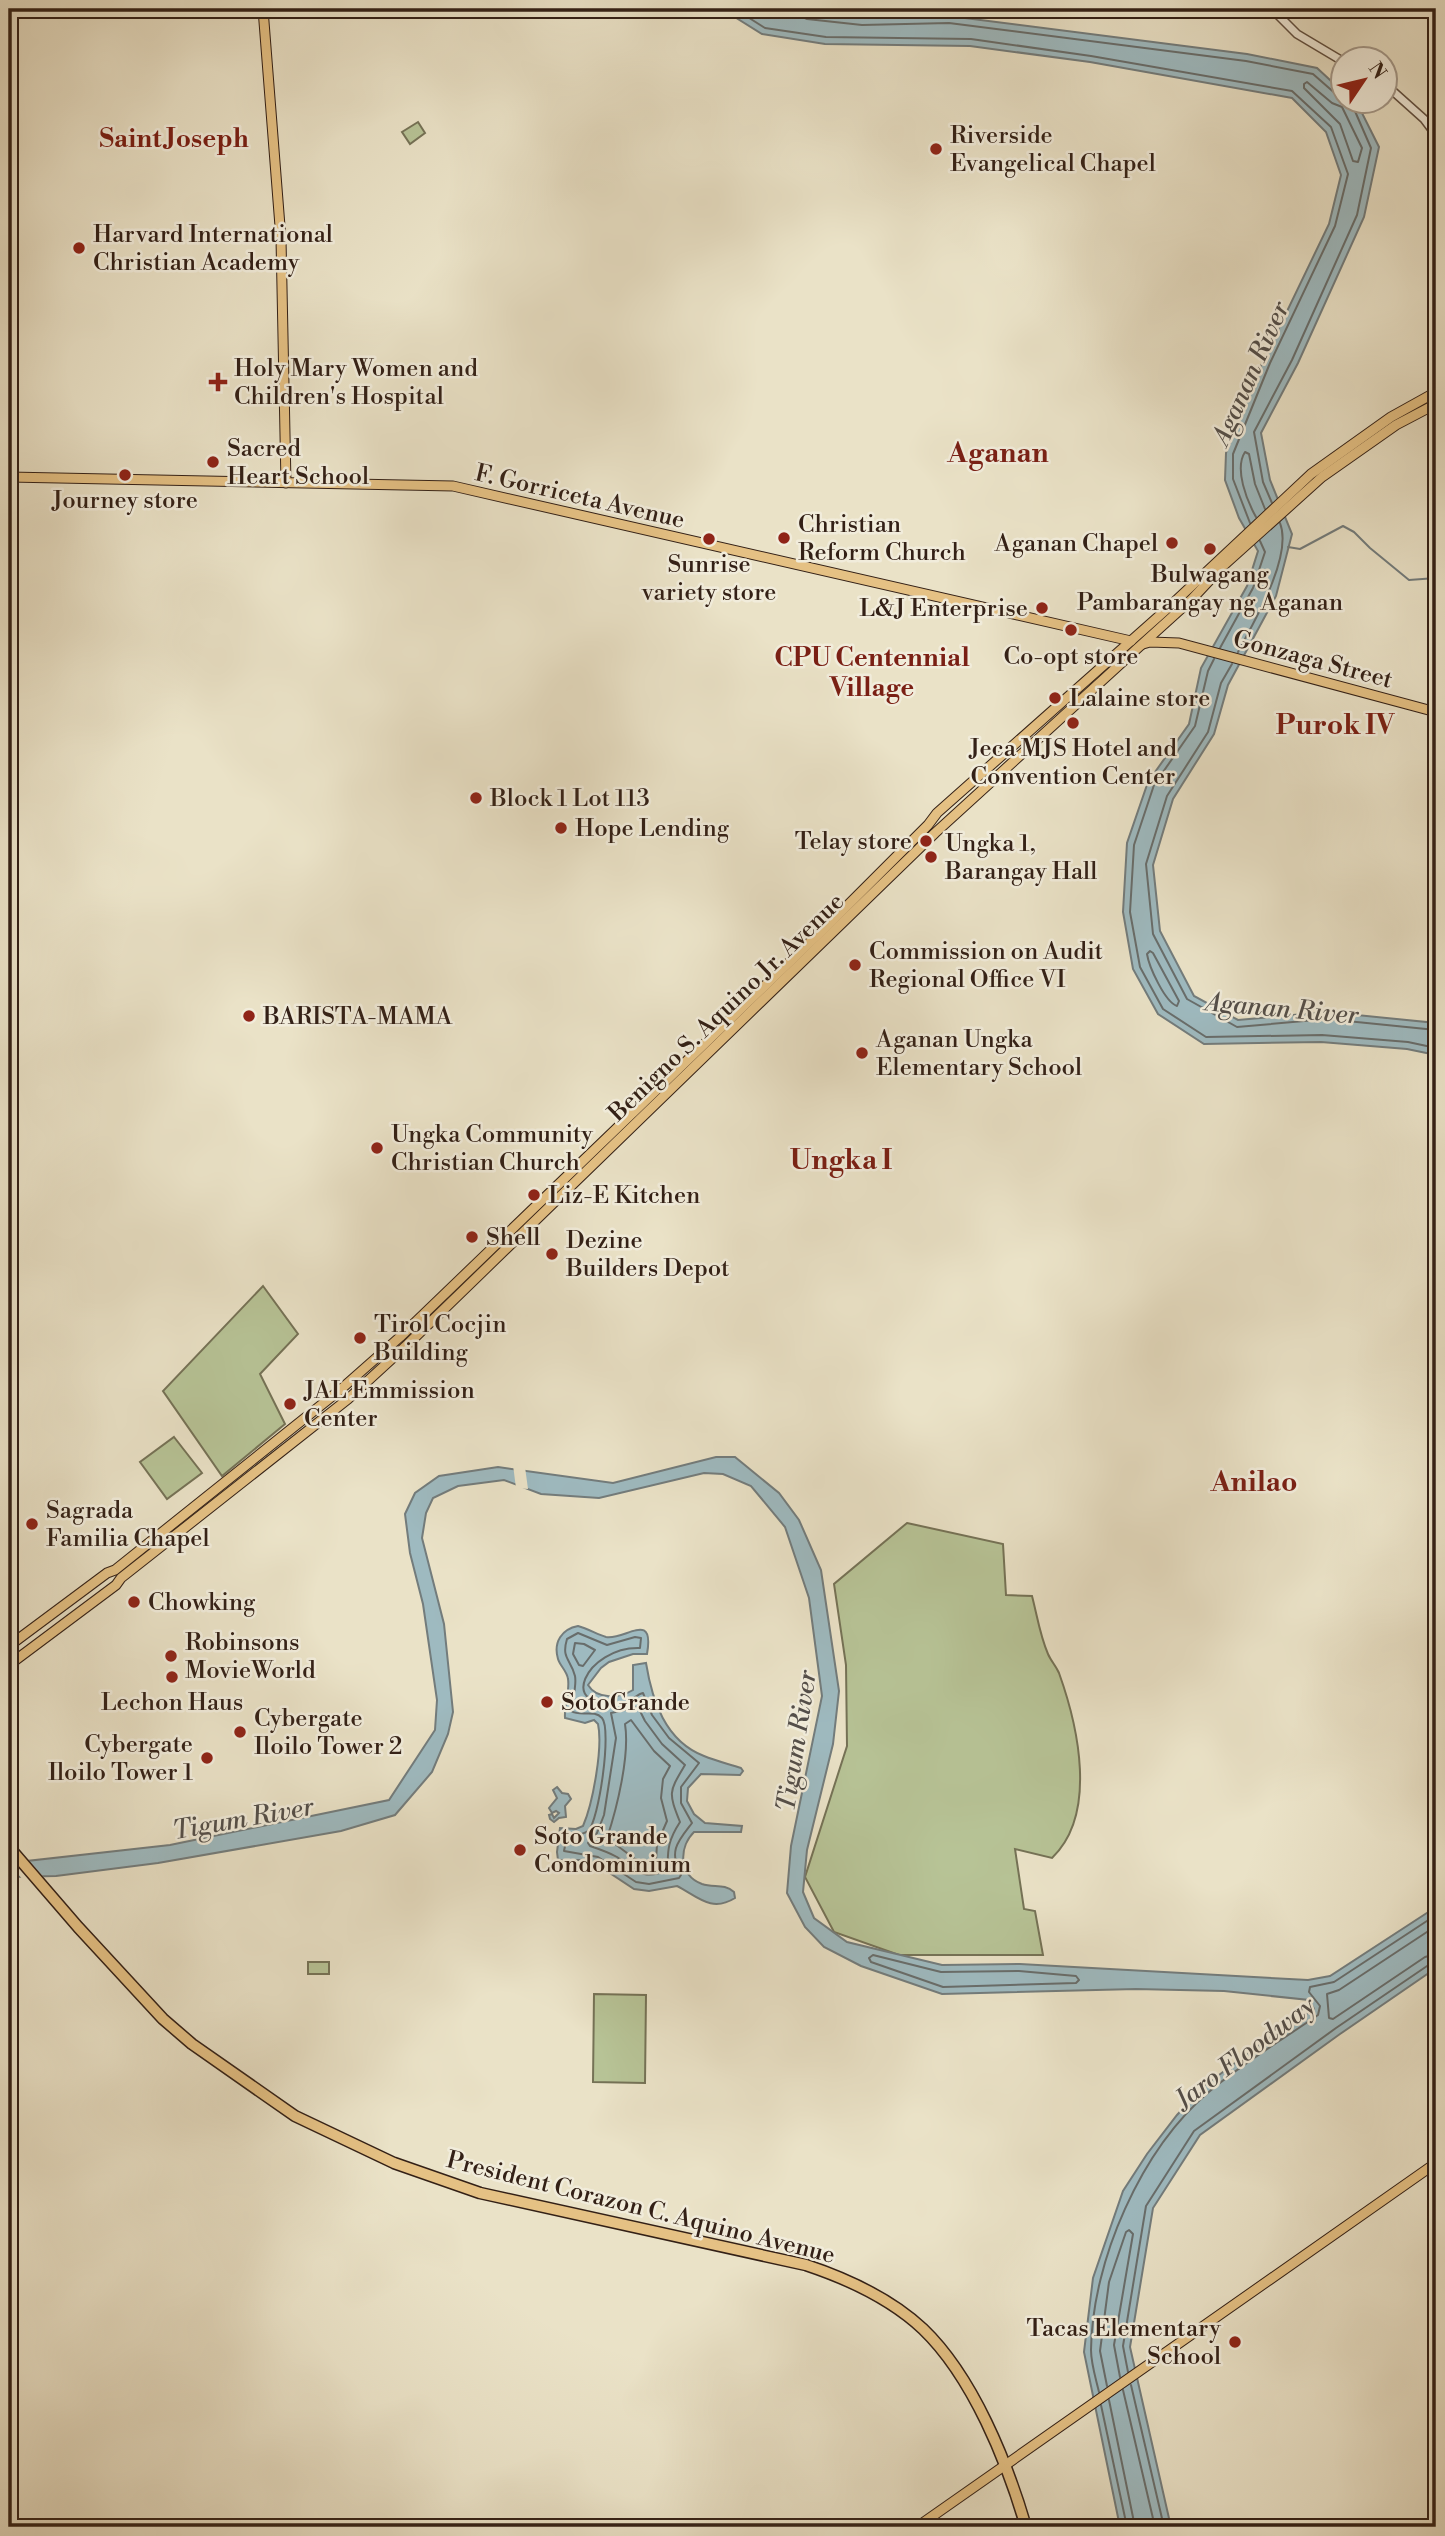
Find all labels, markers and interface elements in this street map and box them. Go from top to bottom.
north arrow [1330,46,1400,116]
text: N [1363,58,1391,84]
place label: Riverside Evangelical Chapel [950,121,1156,179]
district label: Saint Joseph [99,123,249,155]
marker: Riverside Evangelical Chapel [928,141,944,157]
place label: Harvard International Christian Academy [93,220,333,278]
marker: Harvard International Christian Academy [71,240,87,256]
water label: Aganan River [1204,296,1297,453]
place label: Holy Mary Women and Children's Hospital [234,354,478,412]
marker: Holy Mary Women and Children's Hospital [208,372,228,392]
place label: Sacred Heart School [227,434,369,492]
district label: Aganan [946,436,1049,471]
marker: Sacred Heart School [205,454,221,470]
street label: F. Gorriceta Avenue [472,458,688,536]
marker: Journey store [117,467,133,483]
place label: Journey store [51,486,198,516]
place label: Christian Reform Church [798,510,966,568]
place label: Aganan Chapel [994,529,1158,559]
marker: Christian Reform Church [776,530,792,546]
marker: Sunrise variety store [701,531,717,547]
marker: Aganan Chapel [1164,535,1180,551]
marker: Bulwagang Pambarangay ng Aganan [1202,541,1218,557]
place label: Sunrise variety store [641,550,776,608]
place label: Bulwagang Pambarangay ng Aganan [1077,560,1343,618]
place label: L&J Enterprise [859,594,1028,624]
marker: L&J Enterprise [1034,600,1050,616]
marker: Co-opt store [1063,622,1079,638]
street label: Gonzaga Street [1230,624,1396,696]
district label: CPU Centennial Village [774,642,970,704]
place label: Co-opt store [1004,642,1138,672]
place label: Lalaine store [1069,684,1210,714]
marker: Lalaine store [1047,690,1063,706]
district label: Purok IV [1276,708,1396,743]
marker: Jeca MJS Hotel and Convention Center [1065,715,1081,731]
place label: Jeca MJS Hotel and Convention Center [968,734,1177,792]
place label: Block 1 Lot 113 [489,784,650,814]
marker: Block 1 Lot 113 [468,790,484,806]
place label: Hope Lending [575,814,730,844]
marker: Hope Lending [553,820,569,836]
place label: Telay store [795,827,912,857]
place label: Ungka 1, Barangay Hall [944,829,1097,887]
marker: Telay store [918,833,934,849]
marker: Ungka 1, Barangay Hall [923,849,939,865]
street label: Benigno S. Aquino Jr. Avenue [602,887,851,1129]
place label: Commission on Audit Regional Office VI [869,937,1104,995]
marker: Commission on Audit Regional Office VI [847,957,863,973]
water label: Aganan River [1201,986,1361,1032]
place label: BARISTA-MAMA [262,1002,453,1032]
marker: BARISTA-MAMA [241,1008,257,1024]
place label: Aganan Ungka Elementary School [875,1025,1082,1083]
marker: Aganan Ungka Elementary School [854,1045,870,1061]
place label: Ungka Community Christian Church [391,1120,593,1178]
marker: Ungka Community Christian Church [369,1140,385,1156]
district label: Ungka I [790,1143,893,1178]
place label: Liz-E Kitchen [548,1181,700,1211]
marker: Liz-E Kitchen [526,1187,542,1203]
place label: Shell [486,1223,540,1253]
place label: Dezine Builders Depot [565,1226,730,1284]
marker: Shell [464,1229,480,1245]
marker: Dezine Builders Depot [544,1246,560,1262]
place label: Tirol Cocjin Building [373,1310,507,1368]
marker: Tirol Cocjin Building [352,1330,368,1346]
place label: JAL Emmission Center [303,1376,475,1434]
marker: JAL Emmission Center [282,1396,298,1412]
district label: Anilao [1210,1465,1298,1500]
place label: Sagrada Familia Chapel [46,1496,210,1554]
marker: Sagrada Familia Chapel [24,1516,40,1532]
place label: Chowking [148,1588,256,1618]
marker: Chowking [126,1594,142,1610]
place label: Robinsons MovieWorld [185,1628,316,1686]
marker: Robinsons MovieWorld [163,1648,179,1664]
water label: Tigum River [770,1667,824,1814]
marker: Lechon Haus [164,1669,180,1685]
place label: Lechon Haus [101,1688,243,1718]
place label: SotoGrande [561,1688,690,1718]
marker: SotoGrande [539,1694,555,1710]
place label: Cybergate Iloilo Tower 2 [254,1704,402,1762]
marker: Cybergate Iloilo Tower 2 [232,1724,248,1740]
place label: Cybergate Iloilo Tower 1 [48,1730,194,1788]
marker: Cybergate Iloilo Tower 1 [199,1750,215,1766]
water label: Tigum River [170,1791,317,1847]
place label: Soto Grande Condominium [534,1822,691,1880]
marker: Soto Grande Condominium [512,1842,528,1858]
water label: Jaro Floodway [1167,1989,1322,2118]
street label: President Corazon C. Aquino Avenue [443,2145,838,2271]
place label: Tacas Elementary School [1026,2314,1221,2372]
marker: Tacas Elementary School [1227,2334,1243,2350]

